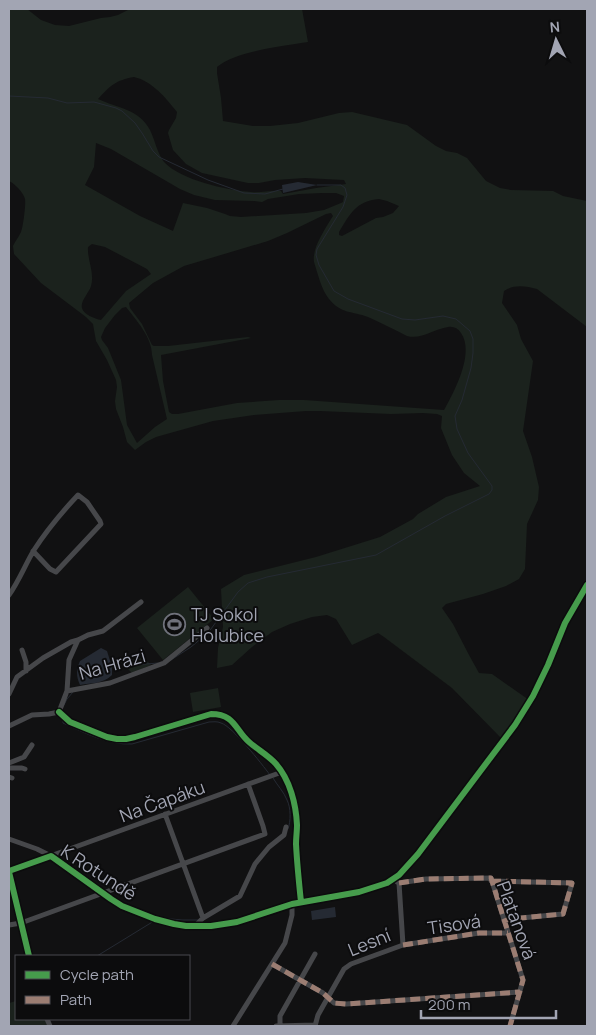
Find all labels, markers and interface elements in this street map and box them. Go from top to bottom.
north arrow [531,15,581,65]
text: N [549,17,561,36]
place label: TJ Sokol Holubice [191,602,264,647]
sports icon: TJ Sokol Holubice [163,612,187,636]
street label: Na Hrázi [76,643,148,685]
street label: Na Čapáku [116,774,208,828]
street label: K Rotundě [57,839,141,905]
street label: Platanová [492,877,542,963]
street label: Tisová [426,908,482,940]
street label: Lesní [344,923,394,961]
legend [15,955,190,1020]
text: Cycle path [60,964,134,985]
scale bar [421,988,556,1020]
text: Path [60,989,92,1010]
text: 200 m [428,994,471,1015]

